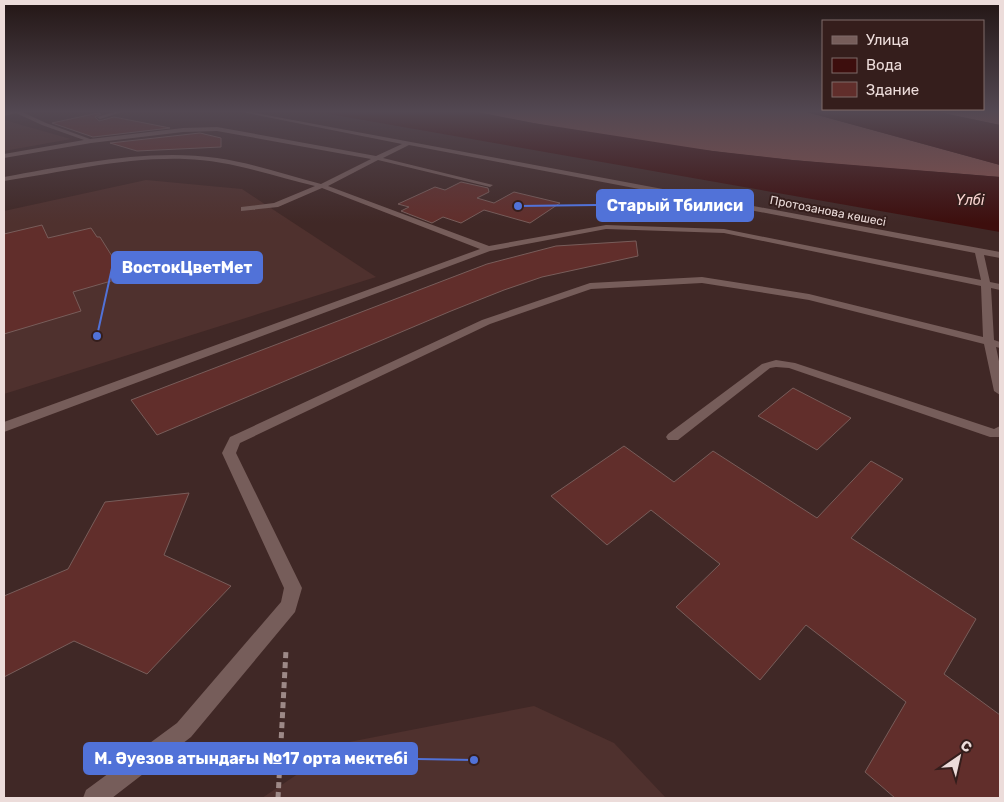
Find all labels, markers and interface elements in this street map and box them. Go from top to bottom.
legend [822,20,984,110]
text: Улица [866,31,909,49]
text: Вода [866,56,902,74]
text: Здание [866,81,919,99]
callout: Старый Тбилиси [597,190,753,221]
water label: Үлбі [956,192,985,209]
street label: Протозанова көшесі [769,193,887,229]
text: Старый Тбилиси [607,196,743,215]
callout: ВостокЦветМет [112,252,262,283]
text: ВостокЦветМет [122,258,253,277]
north arrow [934,732,984,782]
text: С [957,737,975,757]
callout: М. Әуезов атындағы №17 орта мектебі [84,743,417,774]
text: М. Әуезов атындағы №17 орта мектебі [94,749,408,768]

